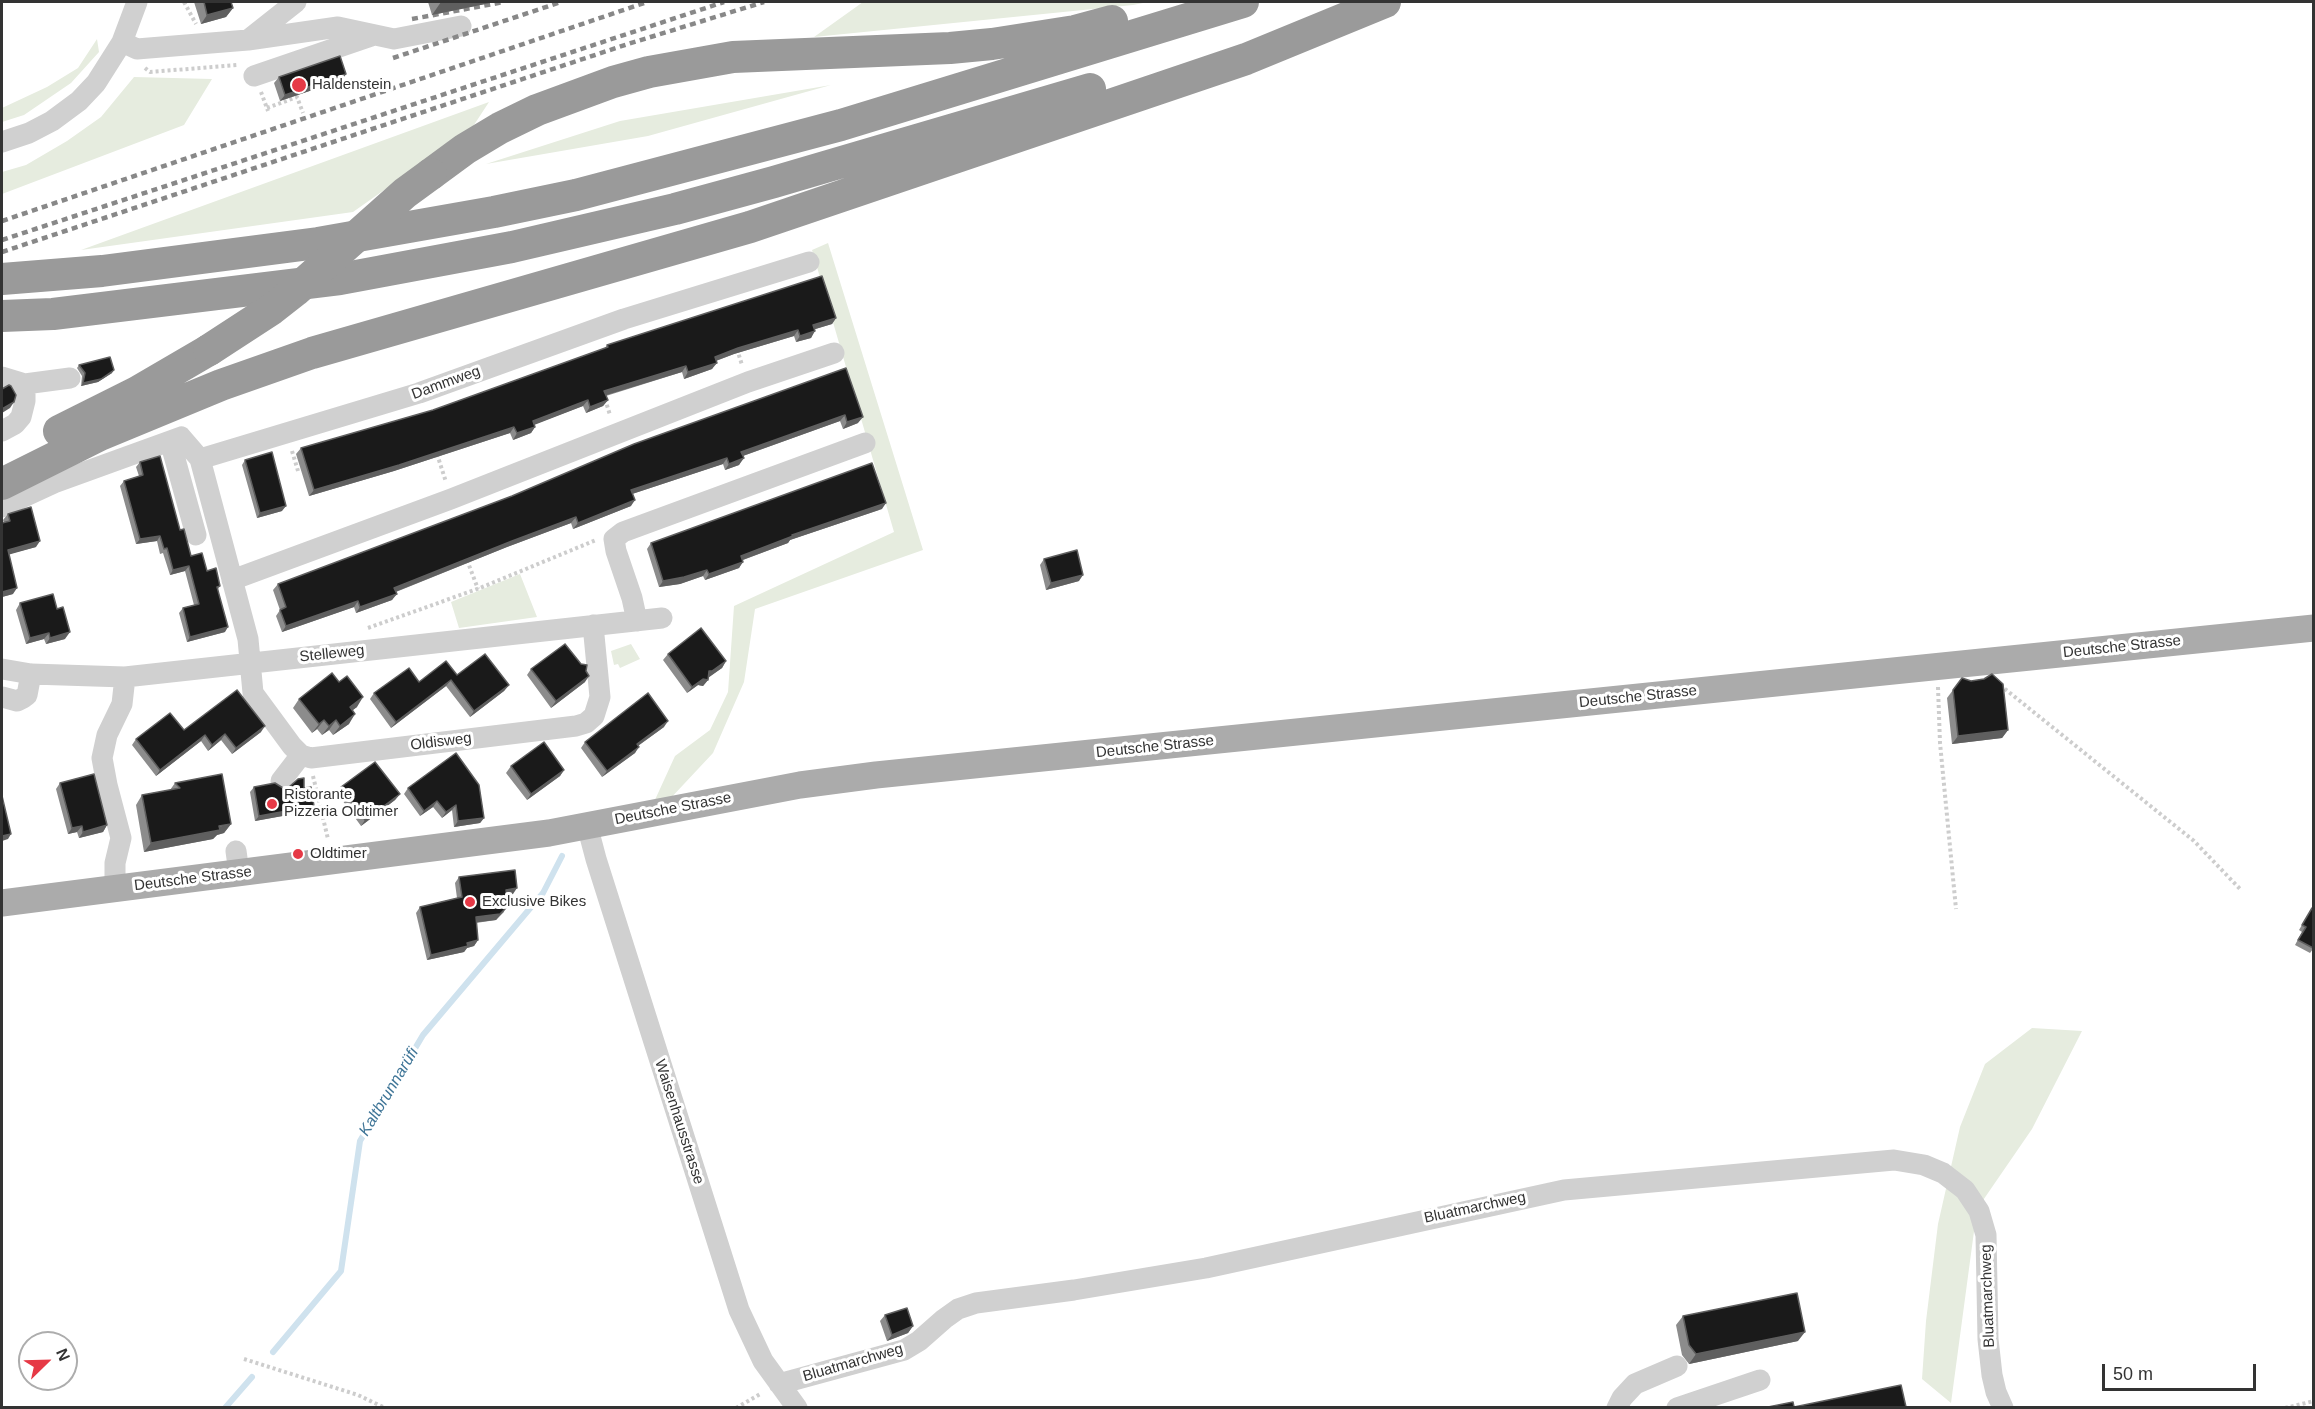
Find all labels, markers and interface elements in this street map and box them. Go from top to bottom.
marker: Haldenstein [290,76,308,94]
place label: Haldenstein [312,76,391,94]
street label: Dammweg [409,362,483,404]
street label: Deutsche Strasse [2062,632,2182,662]
street label: Stelleweg [299,642,365,666]
street label: Deutsche Strasse [1578,682,1698,712]
street label: Oldisweg [409,729,473,755]
street label: Deutsche Strasse [1095,732,1215,762]
place label: Ristorante Pizzeria Oldtimer [284,786,398,821]
street label: Deutsche Strasse [613,789,733,829]
marker: Ristorante Pizzeria Oldtimer [265,797,279,811]
place label: Oldtimer [310,845,367,863]
marker: Oldtimer [291,847,305,861]
street label: Deutsche Strasse [133,863,253,895]
place label: Exclusive Bikes [482,893,586,911]
marker: Exclusive Bikes [463,895,477,909]
water label: Kaltbrunnarüfi [355,1044,423,1140]
street label: Waisenhausstrasse [650,1057,708,1187]
street label: Bluatmarchweg [1423,1188,1527,1228]
street label: Bluatmarchweg [1977,1244,1999,1348]
north arrow [18,1331,78,1391]
street label: Bluatmarchweg [801,1340,905,1386]
text: N [53,1346,73,1363]
scale bar [2105,1352,2260,1390]
text: 50 m [2113,1364,2153,1384]

